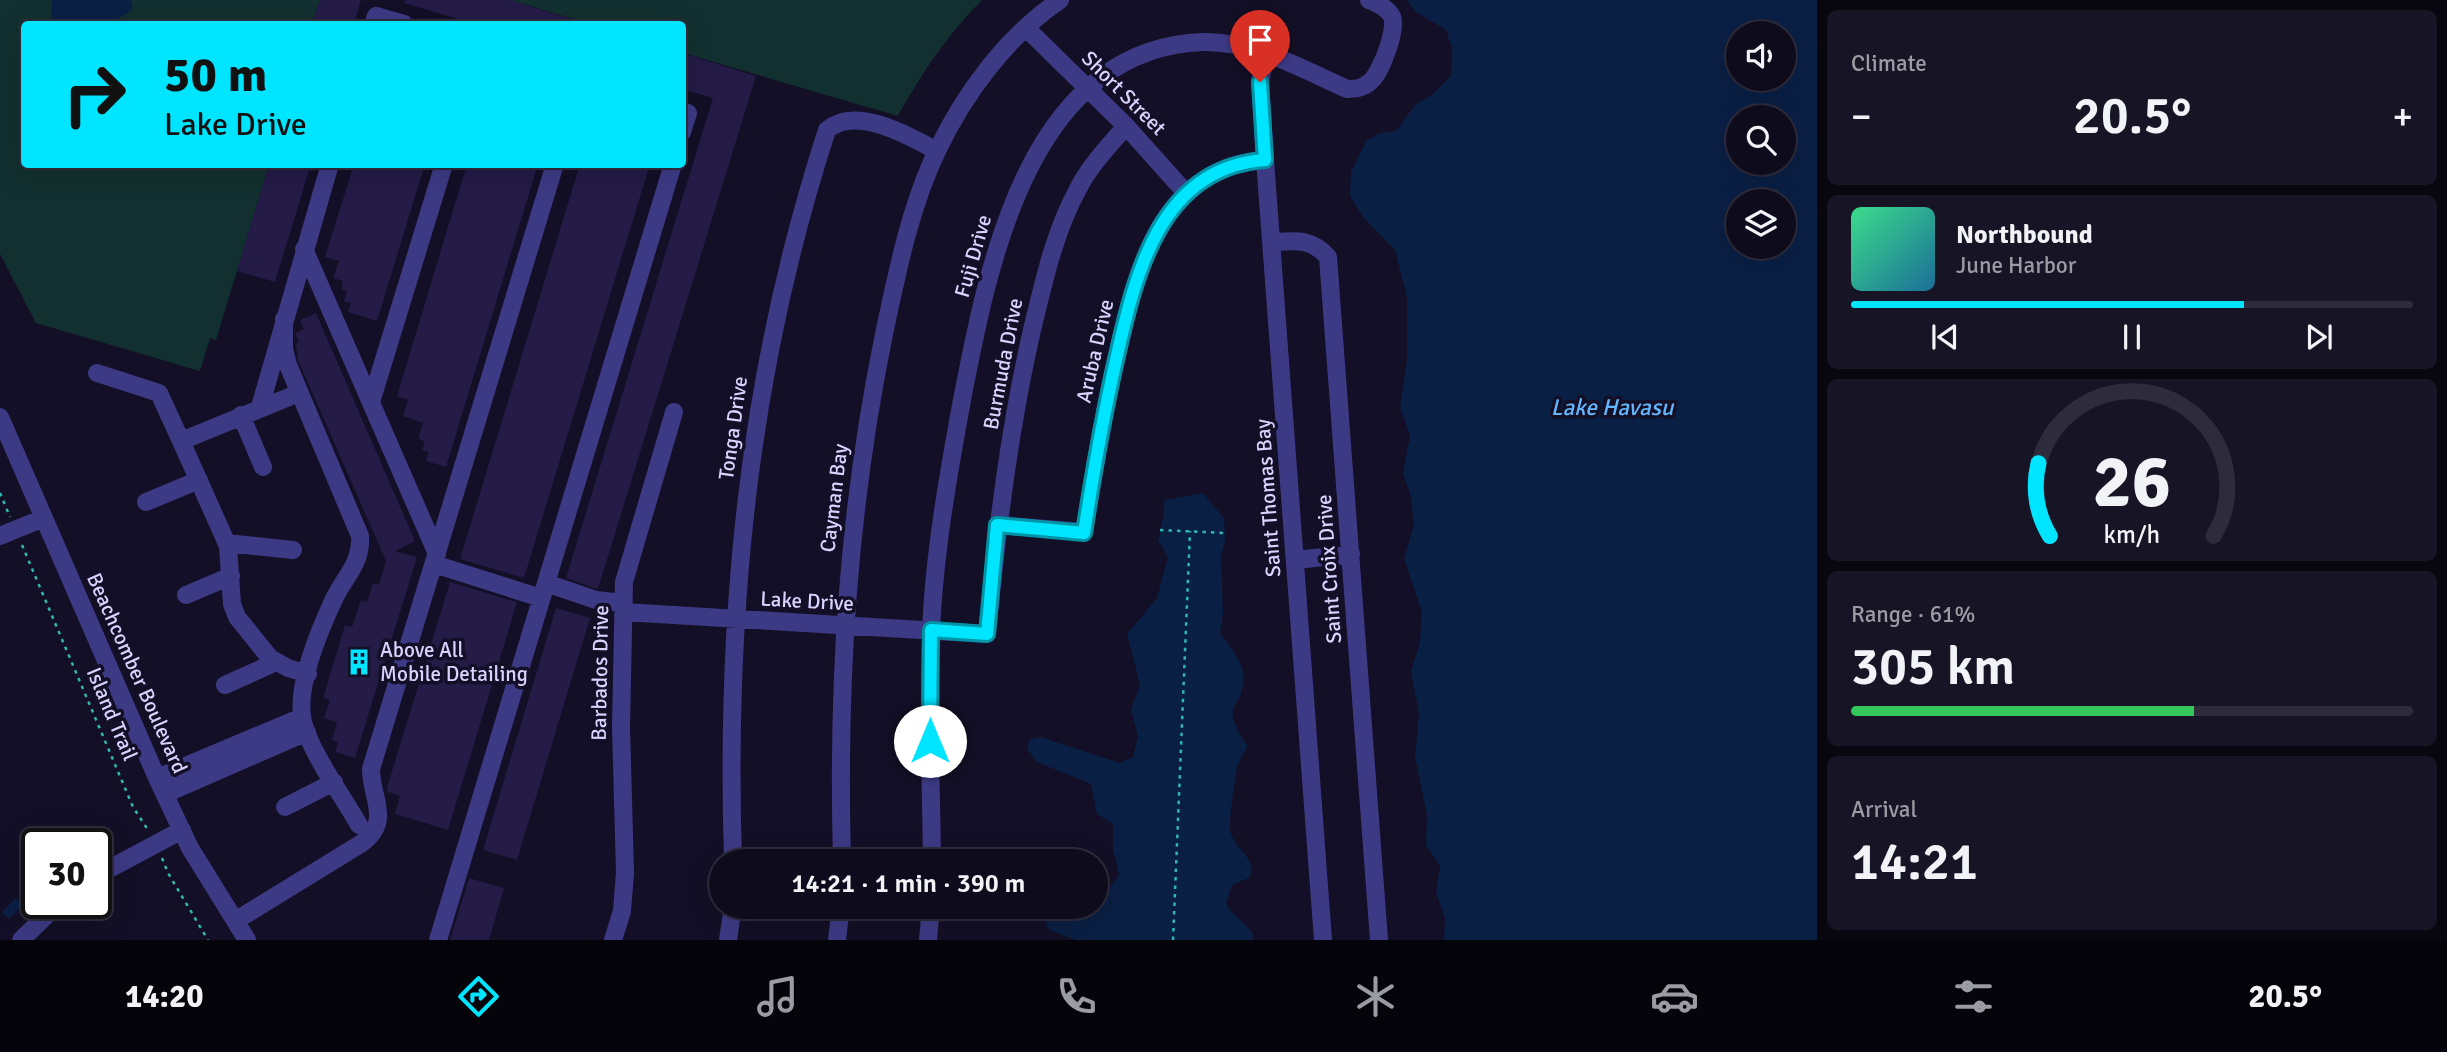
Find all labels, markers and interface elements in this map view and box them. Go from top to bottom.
pin [1230,10,1290,82]
icon: arrive [1241,21,1279,59]
map controls [1726,21,1796,259]
button: sound [1726,21,1796,91]
text: 50 m [164,45,267,105]
street label: Short Street [1076,45,1172,141]
icon: right [49,49,140,140]
text: Climate [1851,49,1927,78]
text: 20.5° [2073,84,2191,148]
text: − [1851,93,1872,140]
text: + [2392,93,2413,140]
text: Lake Drive [164,105,307,144]
button: search [1726,105,1796,175]
button: layers [1726,189,1796,259]
street label: Fuji Drive [949,212,997,300]
text: Northbound [1956,219,2093,251]
text: June Harbor [1956,251,2076,280]
street label: Burmuda Drive [978,296,1028,432]
street label: Aruba Drive [1070,297,1120,405]
icon: previous [1926,318,1964,356]
icon: pause [2113,318,2151,356]
icon: next [2300,318,2338,356]
street label: Tonga Drive [713,375,753,481]
water label: Lake Havasu [1551,393,1675,422]
street label: Saint Thomas Bay [1249,418,1286,578]
text: 26 [2093,438,2171,527]
street label: Cayman Bay [814,442,854,554]
street label: Saint Croix Drive [1311,494,1347,644]
text: km/h [2104,519,2160,550]
street label: Beachcomber Boulevard [81,569,193,777]
street label: Lake Drive [760,586,854,616]
text: Range · 61% [1851,600,1975,629]
street label: Barbados Drive [586,605,614,741]
text: 305 km [1851,635,2015,699]
place label: Above All Mobile Detailing [380,637,528,687]
building icon: Above All Mobile Detailing [344,647,374,677]
street label: Island Trail [81,663,143,765]
position arrow [893,704,967,778]
text: Arrival [1851,795,1917,824]
speed limit sign: 30 [21,828,112,919]
text: 14:21 [1851,830,1978,894]
text: 14:21 · 1 min · 390 m [792,868,1025,900]
icon: directions [454,972,503,1021]
icon: music [753,972,802,1021]
icon: phone [1052,972,1101,1021]
icon: climate [1351,972,1400,1021]
icon: car [1650,972,1699,1021]
icon: filters [1949,972,1998,1021]
text: 14:20 [125,977,204,1016]
text: 20.5° [2248,977,2322,1016]

